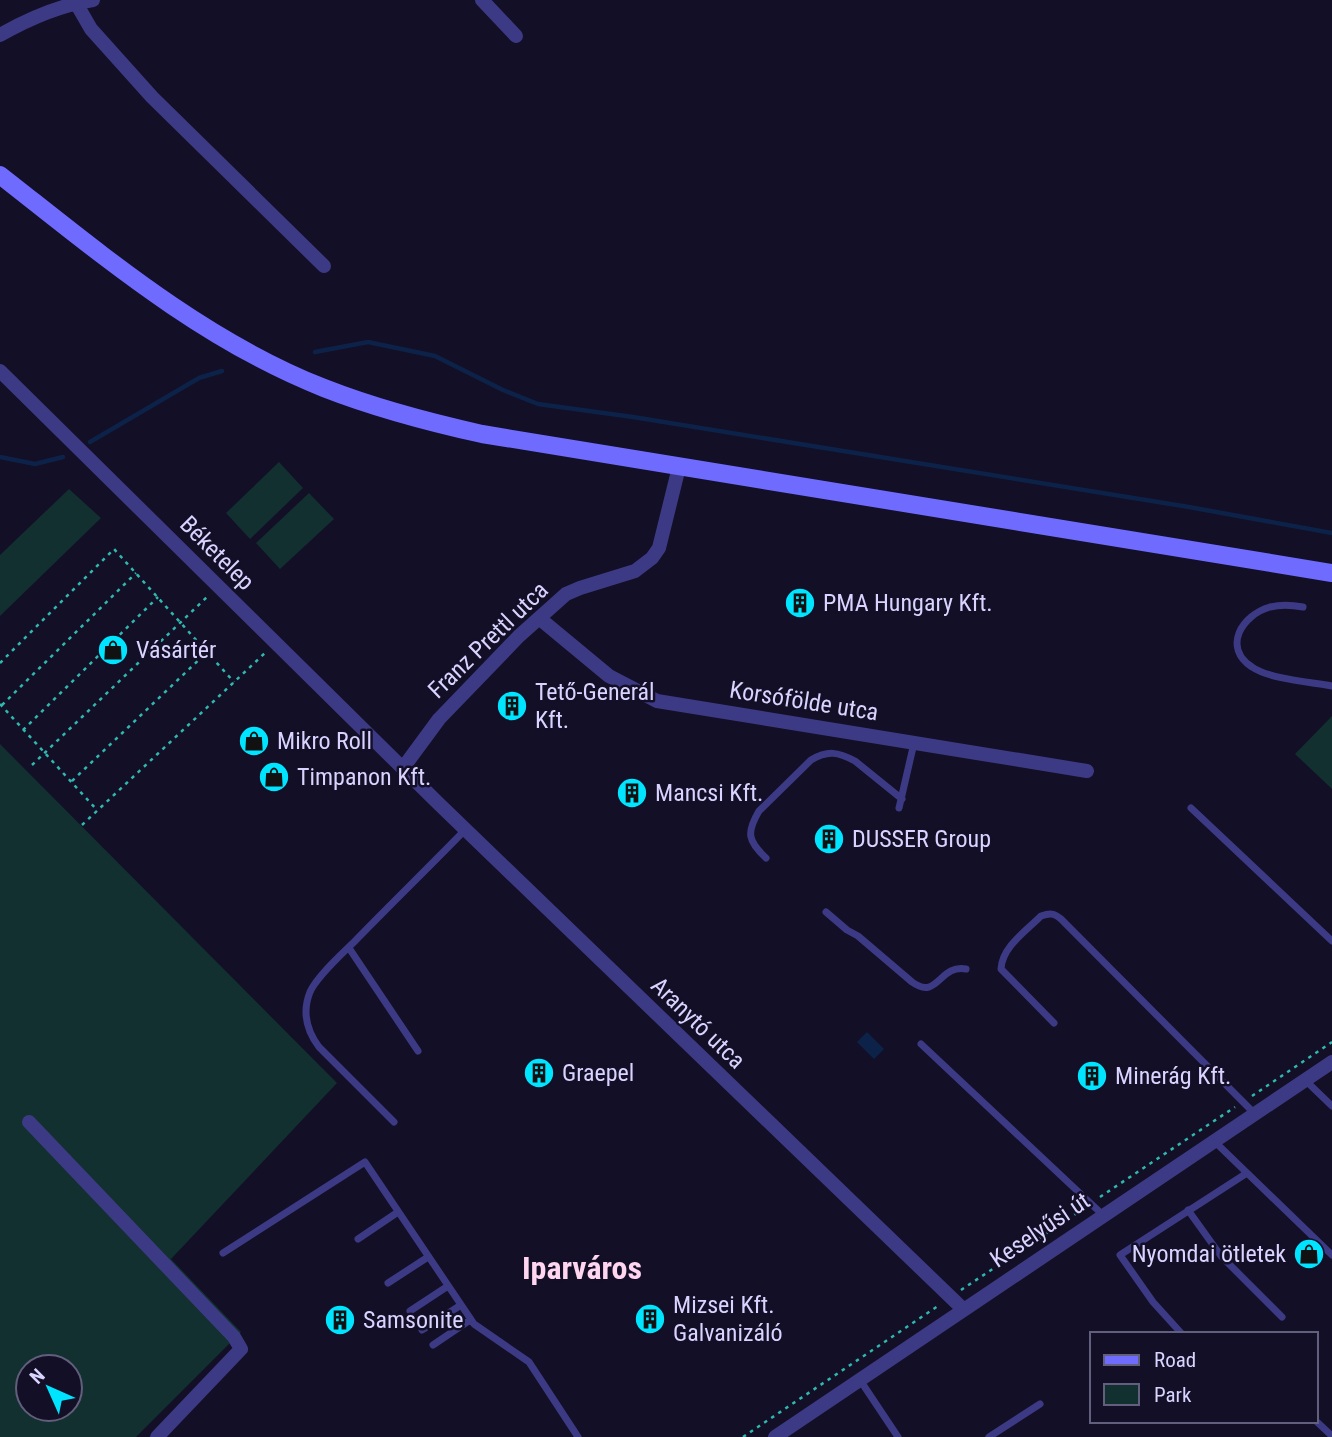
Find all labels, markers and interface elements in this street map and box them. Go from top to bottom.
street label: Béketelep [174,510,260,596]
street label: Franz Prettl utca [422,576,554,704]
building icon: PMA Hungary Kft. [783,586,817,620]
place label: PMA Hungary Kft. [823,589,993,617]
shop icon: Vásártér [96,633,130,667]
place label: Vásártér [136,636,216,664]
street label: Korsófölde utca [728,675,880,727]
place label: Tető-Generál Kft. [535,678,655,734]
building icon: Tető-Generál Kft. [495,689,529,723]
shop icon: Mikro Roll [237,724,271,758]
place label: Mikro Roll [277,727,372,755]
shop icon: Timpanon Kft. [257,760,291,794]
place label: Timpanon Kft. [297,763,431,791]
building icon: Mancsi Kft. [615,776,649,810]
place label: Mancsi Kft. [655,779,763,807]
building icon: DUSSER Group [812,822,846,856]
place label: DUSSER Group [852,825,991,853]
street label: Aranytó utca [645,971,751,1075]
building icon: Graepel [522,1056,556,1090]
place label: Graepel [562,1059,634,1087]
building icon: Minerág Kft. [1075,1059,1109,1093]
place label: Minerág Kft. [1115,1062,1231,1090]
street label: Keselyűsi út [985,1187,1095,1273]
shop icon: Nyomdai ötletek [1292,1237,1326,1271]
place label: Nyomdai ötletek [1132,1240,1286,1268]
district label: Iparváros [522,1249,642,1287]
place label: Mizsei Kft. Galvanizáló [673,1291,783,1347]
building icon: Mizsei Kft. Galvanizáló [633,1302,667,1336]
building icon: Samsonite [323,1303,357,1337]
place label: Samsonite [363,1306,464,1334]
legend [1090,1332,1318,1423]
text: Road [1154,1348,1196,1372]
north arrow [14,1353,84,1423]
text: N [25,1364,50,1389]
text: Park [1154,1383,1192,1407]

